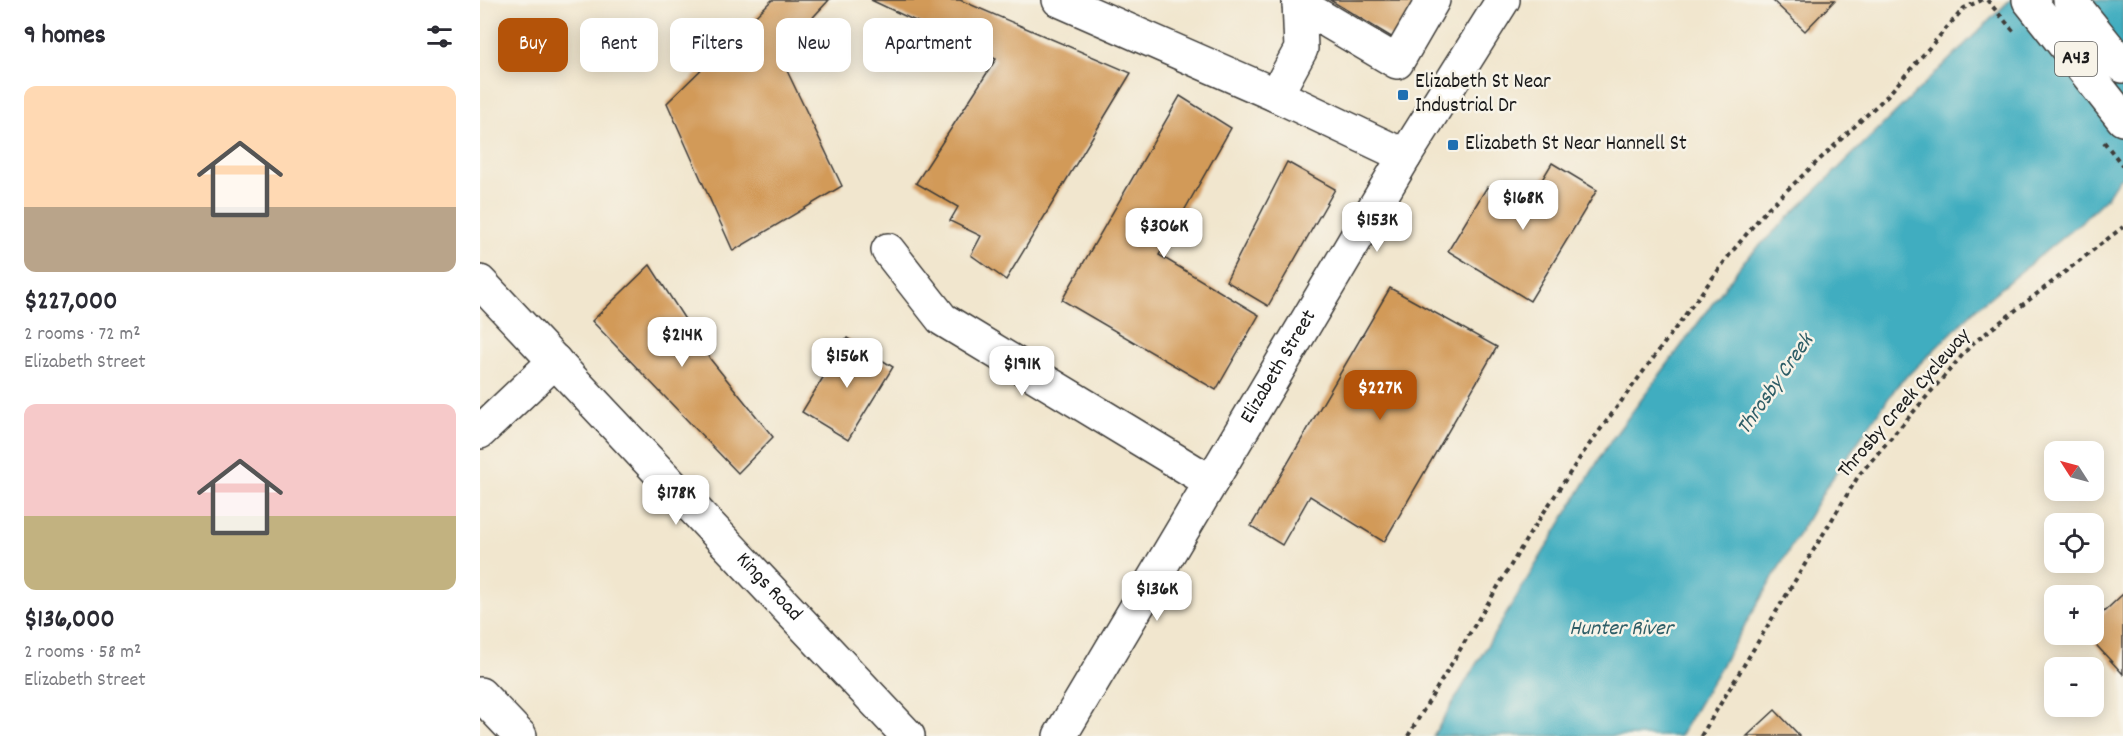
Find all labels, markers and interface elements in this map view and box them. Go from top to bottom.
text: 9 homes [24,18,106,55]
chip: Buy [498,18,568,72]
chip: Rent [580,18,658,72]
chip: Filters [670,18,764,72]
chip: New [776,18,851,72]
chip: Apartment [863,18,993,72]
icon: filters [423,20,456,53]
road number: A43 [2055,42,2097,76]
place label: Elizabeth St Near Industrial Dr [1415,68,1551,122]
marker: Elizabeth St Near Industrial Dr [1396,88,1410,102]
icon: home [186,125,294,233]
place label: Elizabeth St Near Hannell St [1465,130,1687,160]
marker: Elizabeth St Near Hannell St [1446,138,1460,152]
pin: $168K [1481,180,1565,231]
text: $168K [1502,185,1544,213]
pin: $153K [1335,202,1419,253]
text: $153K [1356,207,1398,235]
pin: $306K [1122,208,1206,259]
text: $306K [1140,213,1188,241]
text: $227,000 [24,284,117,321]
street label: Elizabeth Street [1234,304,1325,430]
pin: $214K [640,317,724,368]
text: 2 rooms · 72 m² [24,321,140,349]
text: $214K [662,322,702,350]
street label: Throsby Creek Cycleway [1831,322,1979,486]
water label: Throsby Creek [1730,327,1823,442]
pin: $156K [805,338,889,389]
text: $156K [826,343,868,371]
pin: $191K [980,346,1064,397]
text: Elizabeth Street [24,349,146,377]
text: $191K [1003,351,1041,379]
pin: $227K [1338,370,1422,421]
text: $227K [1358,375,1402,403]
north arrow [2044,441,2104,501]
map controls [2044,441,2104,717]
icon: home [186,443,294,551]
pin: $178K [634,475,718,526]
text: $178K [656,480,696,508]
button: locate [2044,513,2104,573]
street label: Kings Road [728,546,808,629]
pin: $136K [1115,571,1199,622]
text: $136K [1136,576,1178,604]
button: + [2044,585,2104,645]
text: $136,000 [24,602,115,639]
water label: Hunter River [1569,614,1676,645]
text: 2 rooms · 58 m² [24,639,141,667]
button: − [2044,657,2104,717]
text: Elizabeth Street [24,667,146,695]

